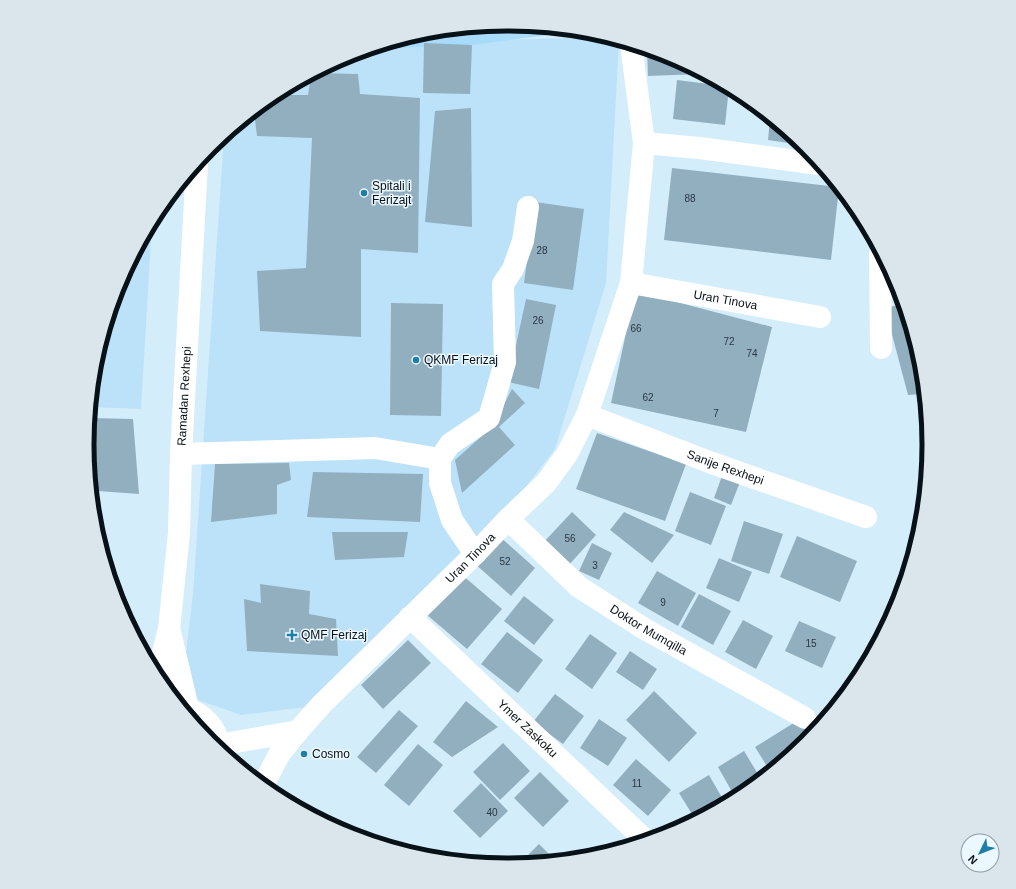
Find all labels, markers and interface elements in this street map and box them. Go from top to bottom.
place label: Spitali i Ferizajt [372,179,412,207]
marker: Spitali i Ferizajt [359,188,369,198]
house number: 88 [684,193,696,204]
house number: 28 [536,245,548,256]
street label: Uran Tinova [692,287,759,313]
house number: 26 [532,315,544,326]
house number: 66 [630,323,642,334]
house number: 72 [723,336,735,347]
street label: Ramadan Rexhepi [174,346,194,446]
house number: 74 [746,348,758,359]
place label: QKMF Ferizaj [424,353,498,367]
marker: QKMF Ferizaj [411,355,421,365]
house number: 62 [642,392,654,403]
house number: 7 [713,408,719,419]
street label: Sanije Rexhepi [685,447,766,488]
street label: Uran Tinova [443,530,498,586]
house number: 56 [564,533,576,544]
house number: 52 [499,556,511,567]
house number: 3 [592,560,598,571]
house number: 9 [660,597,666,608]
street label: Doktor Mumqilla [607,602,690,658]
place label: QMF Ferizaj [301,628,367,642]
marker: QMF Ferizaj [286,629,298,641]
house number: 15 [805,638,817,649]
street label: Ymer Zaskoku [495,697,560,760]
place label: Cosmo [312,747,350,761]
marker: Cosmo [299,749,309,759]
house number: 11 [632,778,643,789]
house number: 40 [486,807,498,818]
north arrow [960,833,1000,873]
text: N [966,853,980,867]

